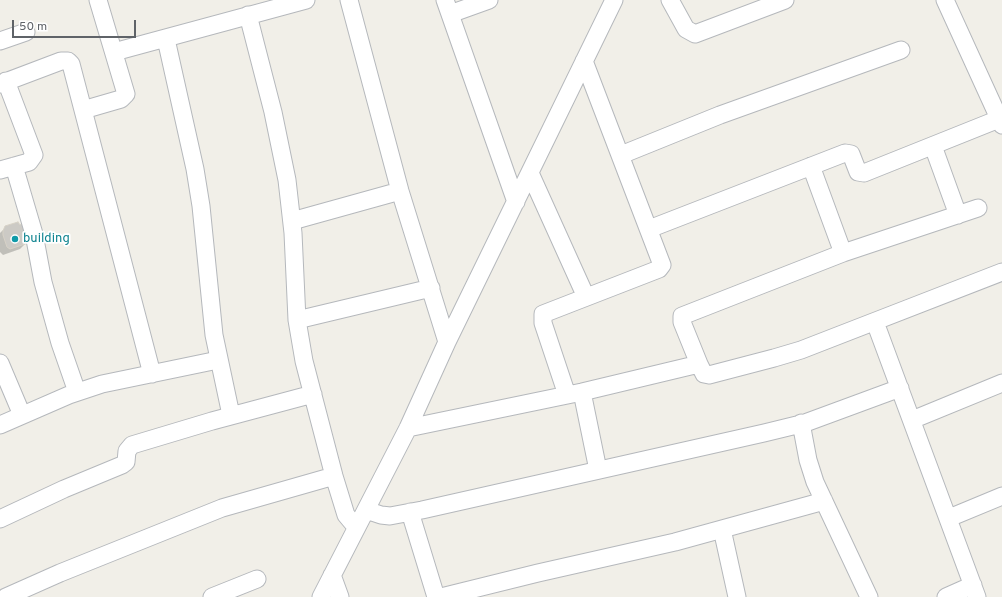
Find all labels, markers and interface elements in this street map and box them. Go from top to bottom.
scale bar [14,12,138,38]
text: 50 m [19,19,47,35]
place label: building [23,231,70,247]
marker: building [10,234,20,244]

